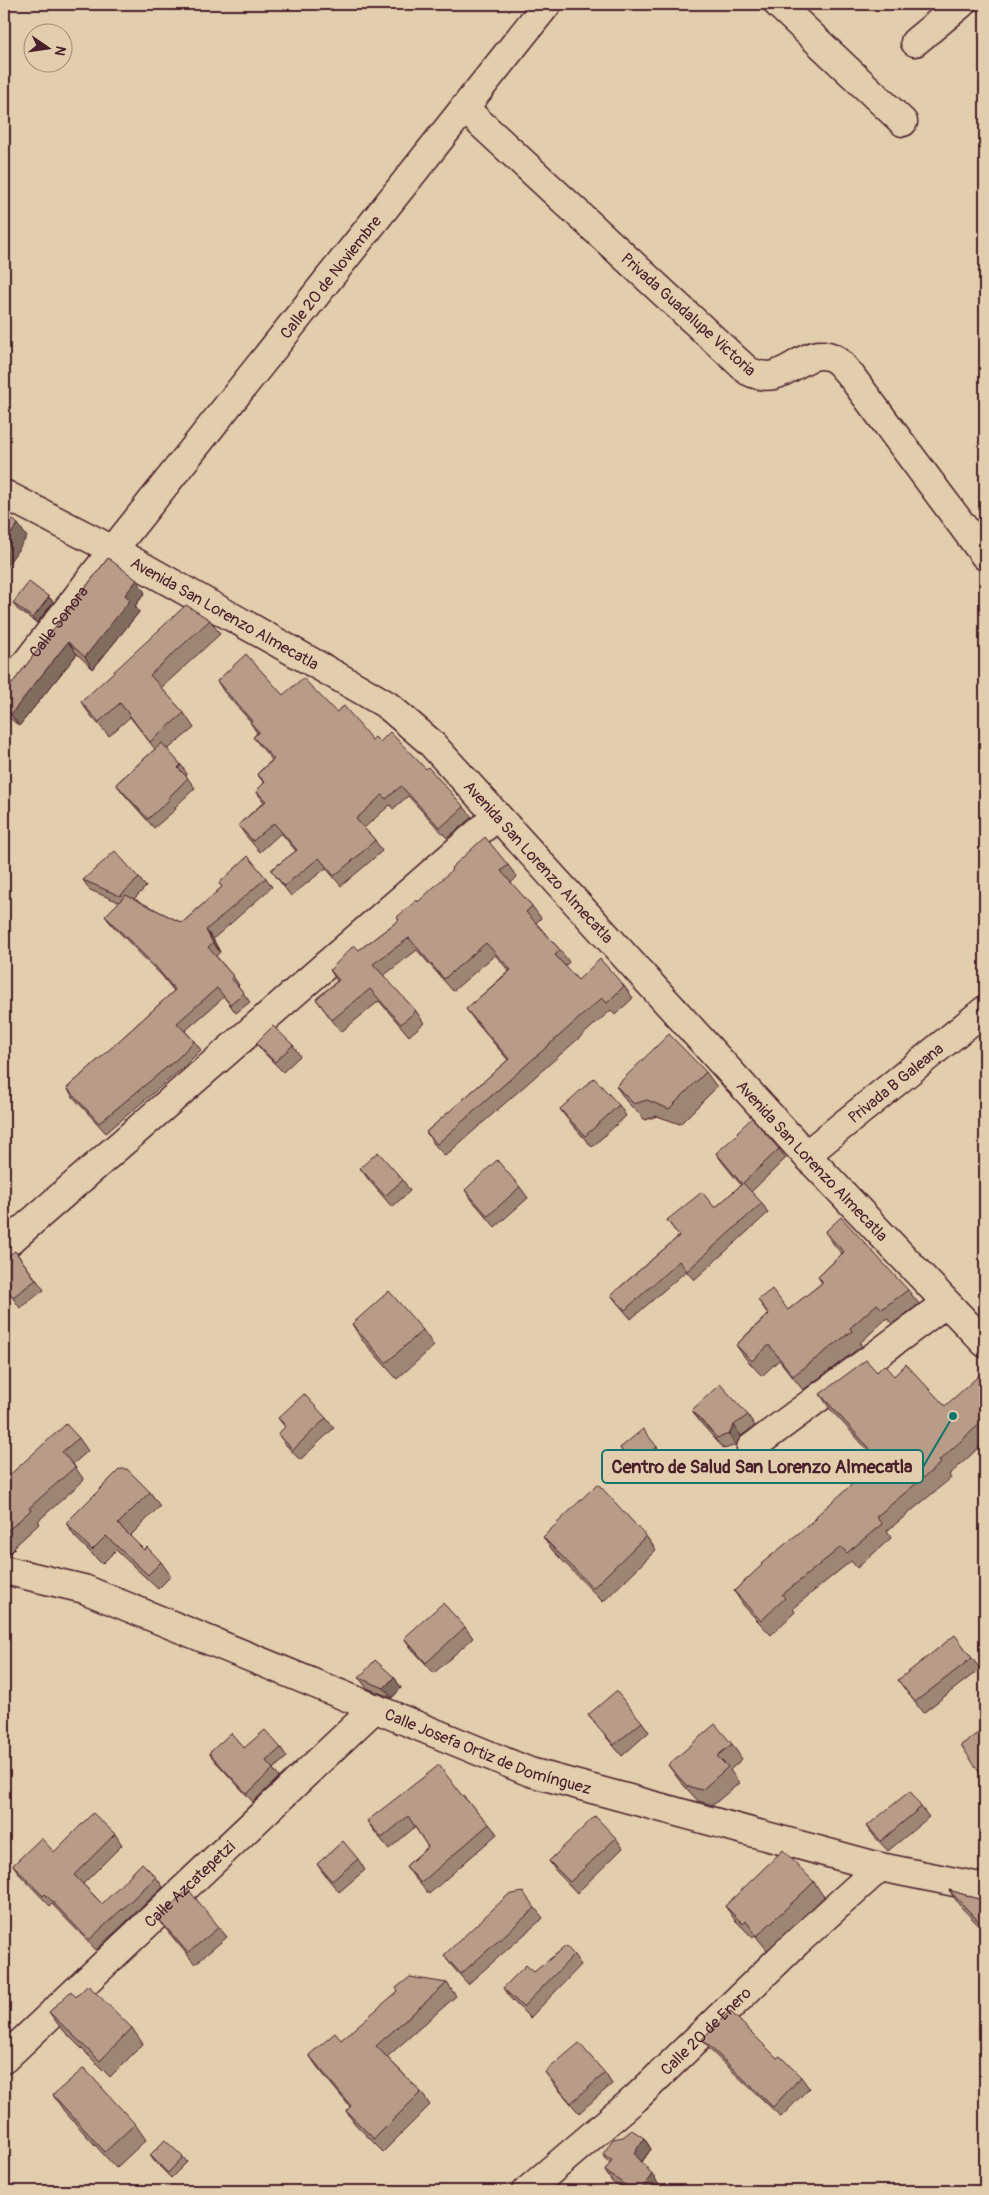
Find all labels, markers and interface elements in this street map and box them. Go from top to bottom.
north arrow [22,22,72,72]
text: N [51,44,70,57]
street label: Calle 20 de Noviembre [276,212,386,343]
street label: Privada Guadalupe Victoria [617,249,760,381]
street label: Avenida San Lorenzo Almecatla [127,553,322,675]
street label: Calle Sonora [25,582,93,662]
street label: Avenida San Lorenzo Almecatla [459,777,617,948]
street label: Privada B Galeana [844,1039,948,1128]
street label: Avenida San Lorenzo Almecatla [732,1076,892,1246]
callout: Centro de Salud San Lorenzo Almecatla [602,1450,923,1483]
text: Centro de Salud San Lorenzo Almecatla [612,1456,913,1479]
street label: Calle Josefa Ortiz de Domínguez [382,1704,593,1799]
street label: Calle Azcatepetzi [140,1837,240,1932]
street label: Calle 20 de Enero [657,1983,756,2080]

